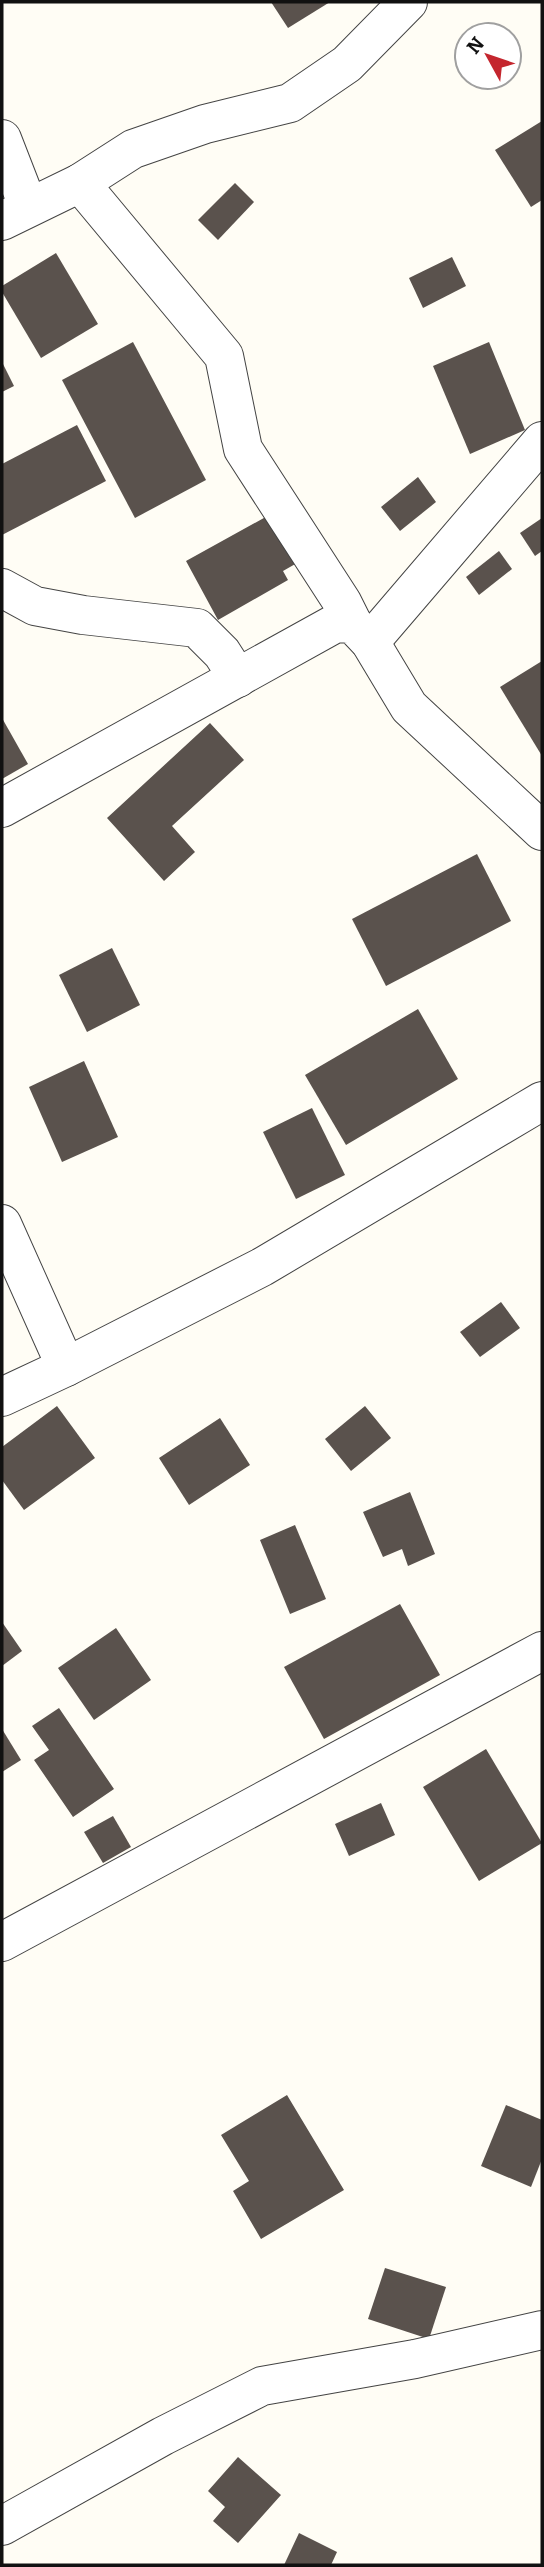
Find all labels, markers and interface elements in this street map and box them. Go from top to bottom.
north arrow [453,21,523,91]
text: N [462,32,489,58]

